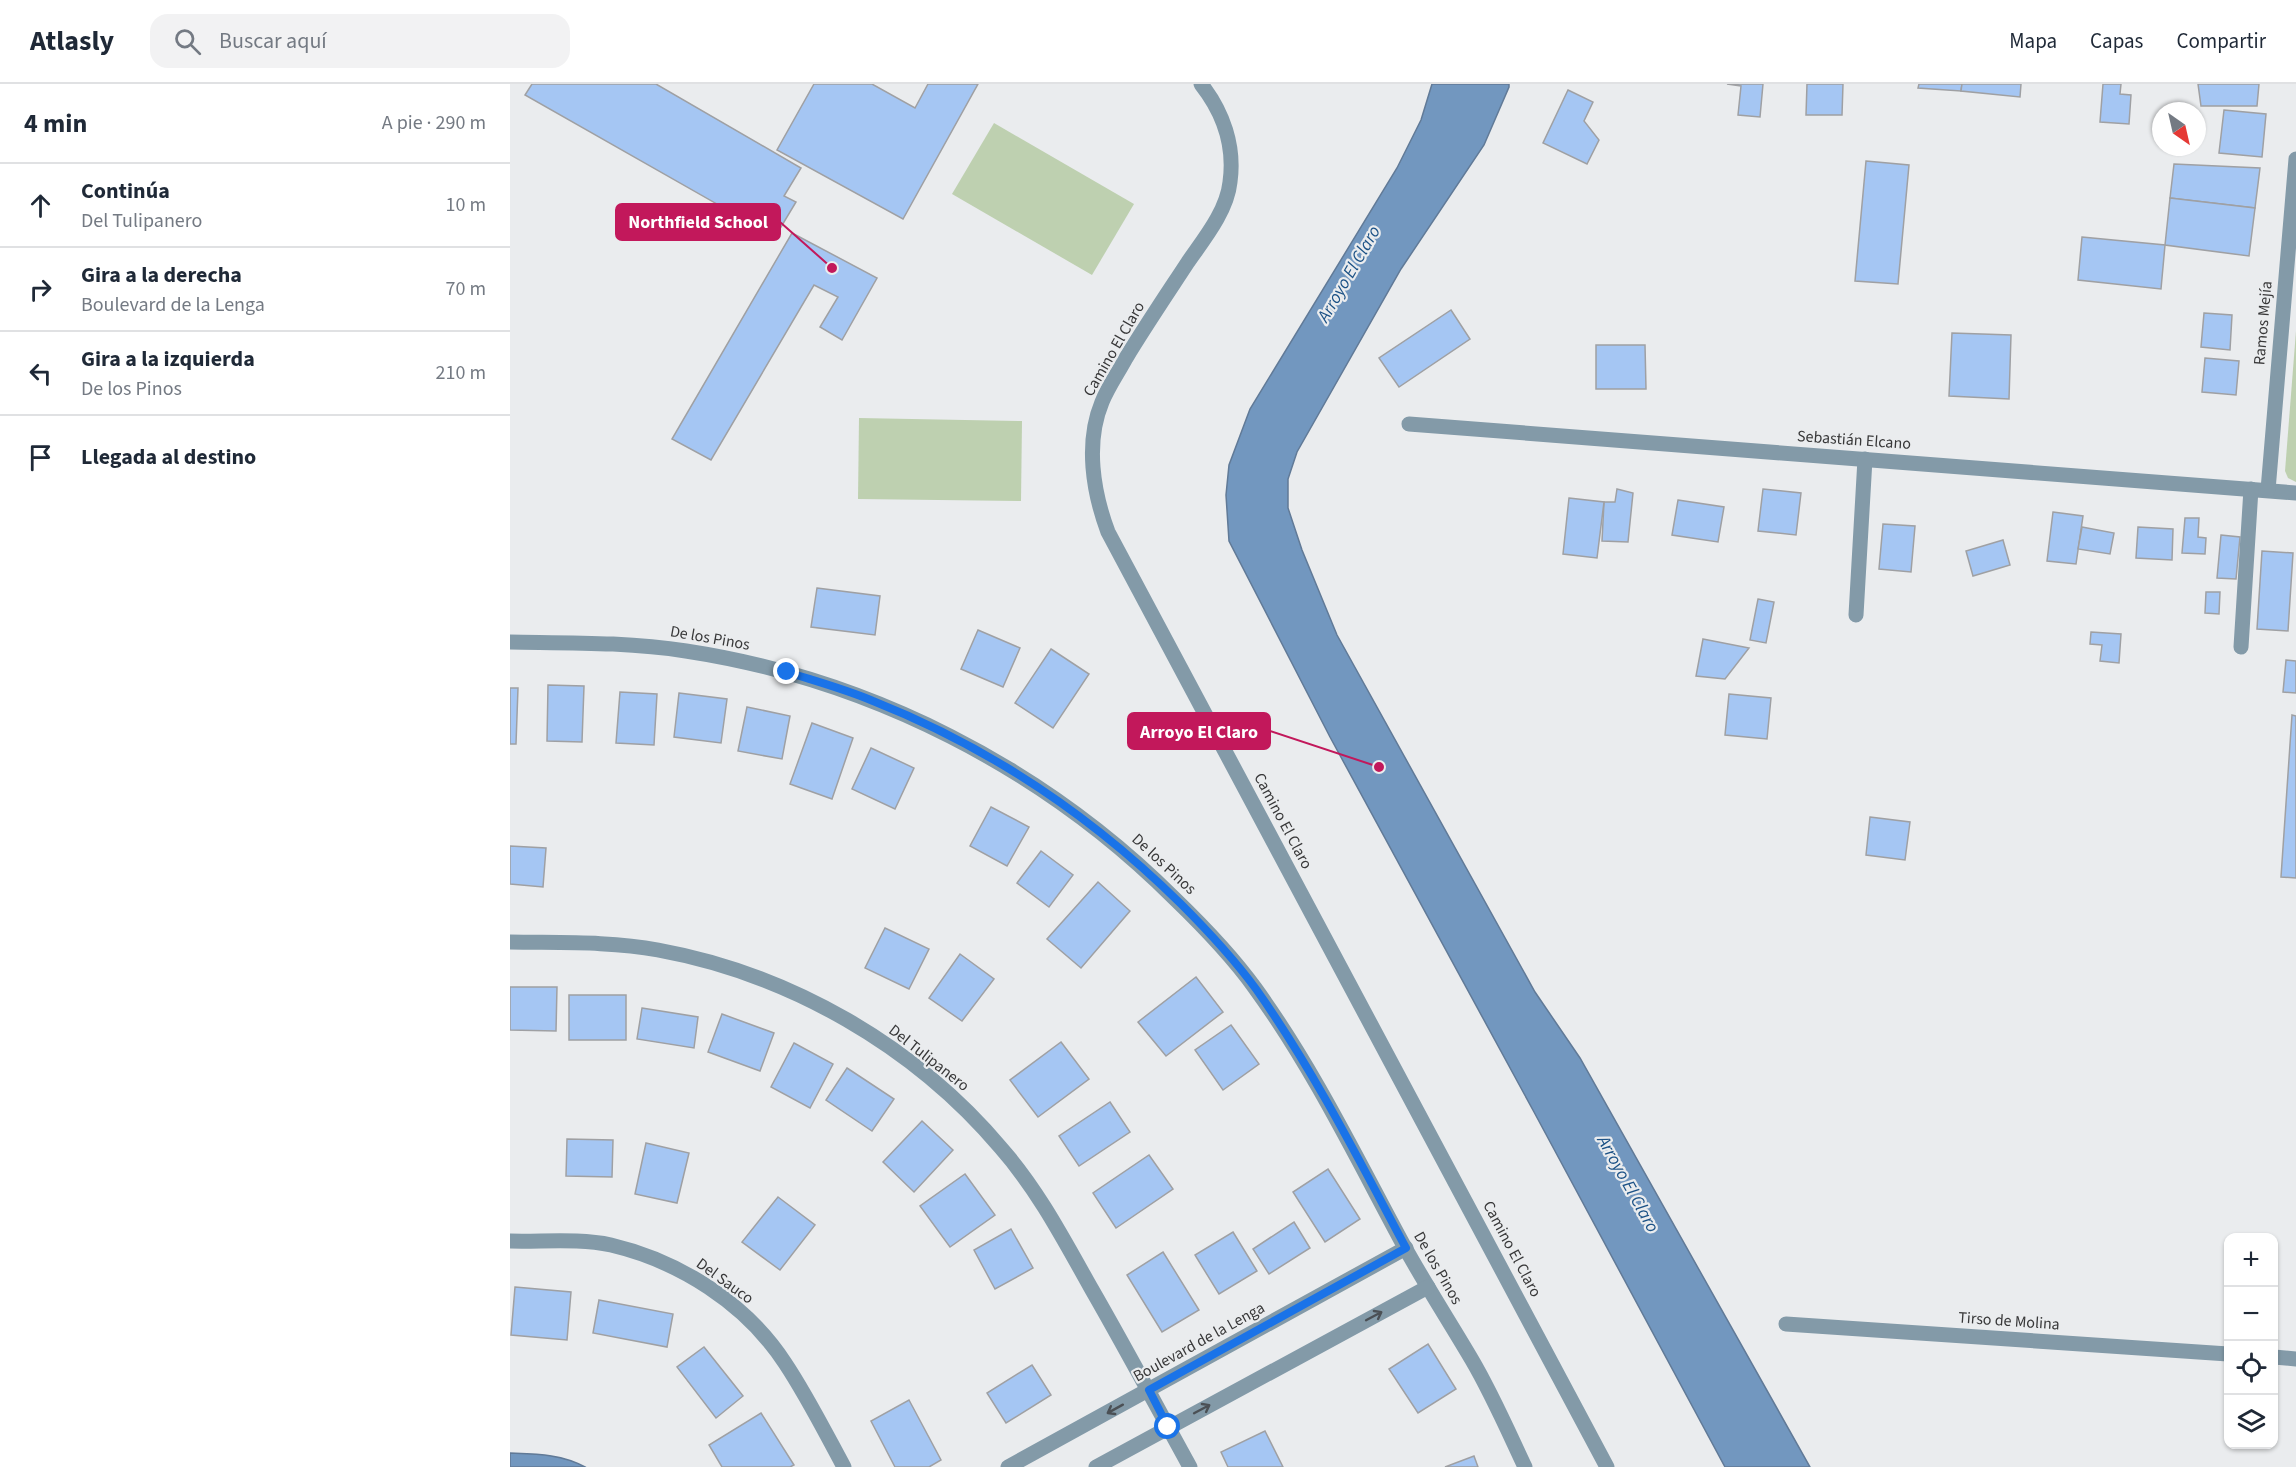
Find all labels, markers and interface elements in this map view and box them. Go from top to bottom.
search box [150,14,570,68]
text: Atlasly [30,21,114,61]
icon: search [171,25,204,58]
text: Buscar aquí [219,25,327,57]
text: Mapa [2009,26,2057,56]
text: Capas [2090,26,2143,56]
text: Compartir [2176,26,2266,56]
north arrow [2152,102,2206,156]
text: 4 min [24,105,87,142]
text: A pie · 290 m [382,109,486,137]
text: Continúa [81,175,170,207]
icon: ahead [24,189,57,222]
text: 10 m [446,191,486,219]
callout: Northfield School [616,204,780,240]
text: Del Tulipanero [81,207,202,235]
text: Northfield School [628,210,768,235]
water label: Arroyo El Claro [1311,221,1387,328]
text: Gira a la derecha [81,259,242,291]
icon: right [24,273,57,306]
text: 70 m [446,275,486,303]
street label: Ramos Mejía [2248,280,2278,366]
text: Boulevard de la Lenga [81,291,265,319]
street label: Camino El Claro [1078,298,1150,400]
text: Gira a la izquierda [81,343,255,375]
icon: left [24,357,57,390]
text: 210 m [436,359,486,387]
text: De los Pinos [81,375,182,403]
street label: Sebastián Elcano [1796,425,1912,455]
icon: arrive [24,441,57,474]
text: Llegada al destino [81,441,256,473]
street label: De los Pinos [668,620,752,656]
route end [773,658,799,684]
callout: Arroyo El Claro [1128,713,1270,749]
text: Arroyo El Claro [1139,720,1258,745]
street label: Camino El Claro [1248,769,1318,873]
street label: De los Pinos [1127,828,1201,900]
street label: Del Tulipanero [884,1019,974,1097]
water label: Arroyo El Claro [1591,1130,1665,1237]
street label: Camino El Claro [1477,1197,1547,1301]
street label: De los Pinos [1408,1228,1468,1309]
map controls [2224,1233,2278,1449]
button: + [2224,1233,2278,1287]
street label: Del Sauco [692,1253,758,1309]
button: − [2224,1287,2278,1341]
street label: Boulevard de la Lenga [1129,1297,1269,1387]
street label: Tirso de Molina [1957,1306,2061,1336]
one-way arrow [1365,1310,1382,1322]
button: locate [2224,1341,2278,1395]
button: layers [2224,1395,2278,1449]
one-way arrow [1193,1403,1211,1414]
one-way arrow [1107,1404,1125,1415]
route start [1154,1413,1180,1439]

